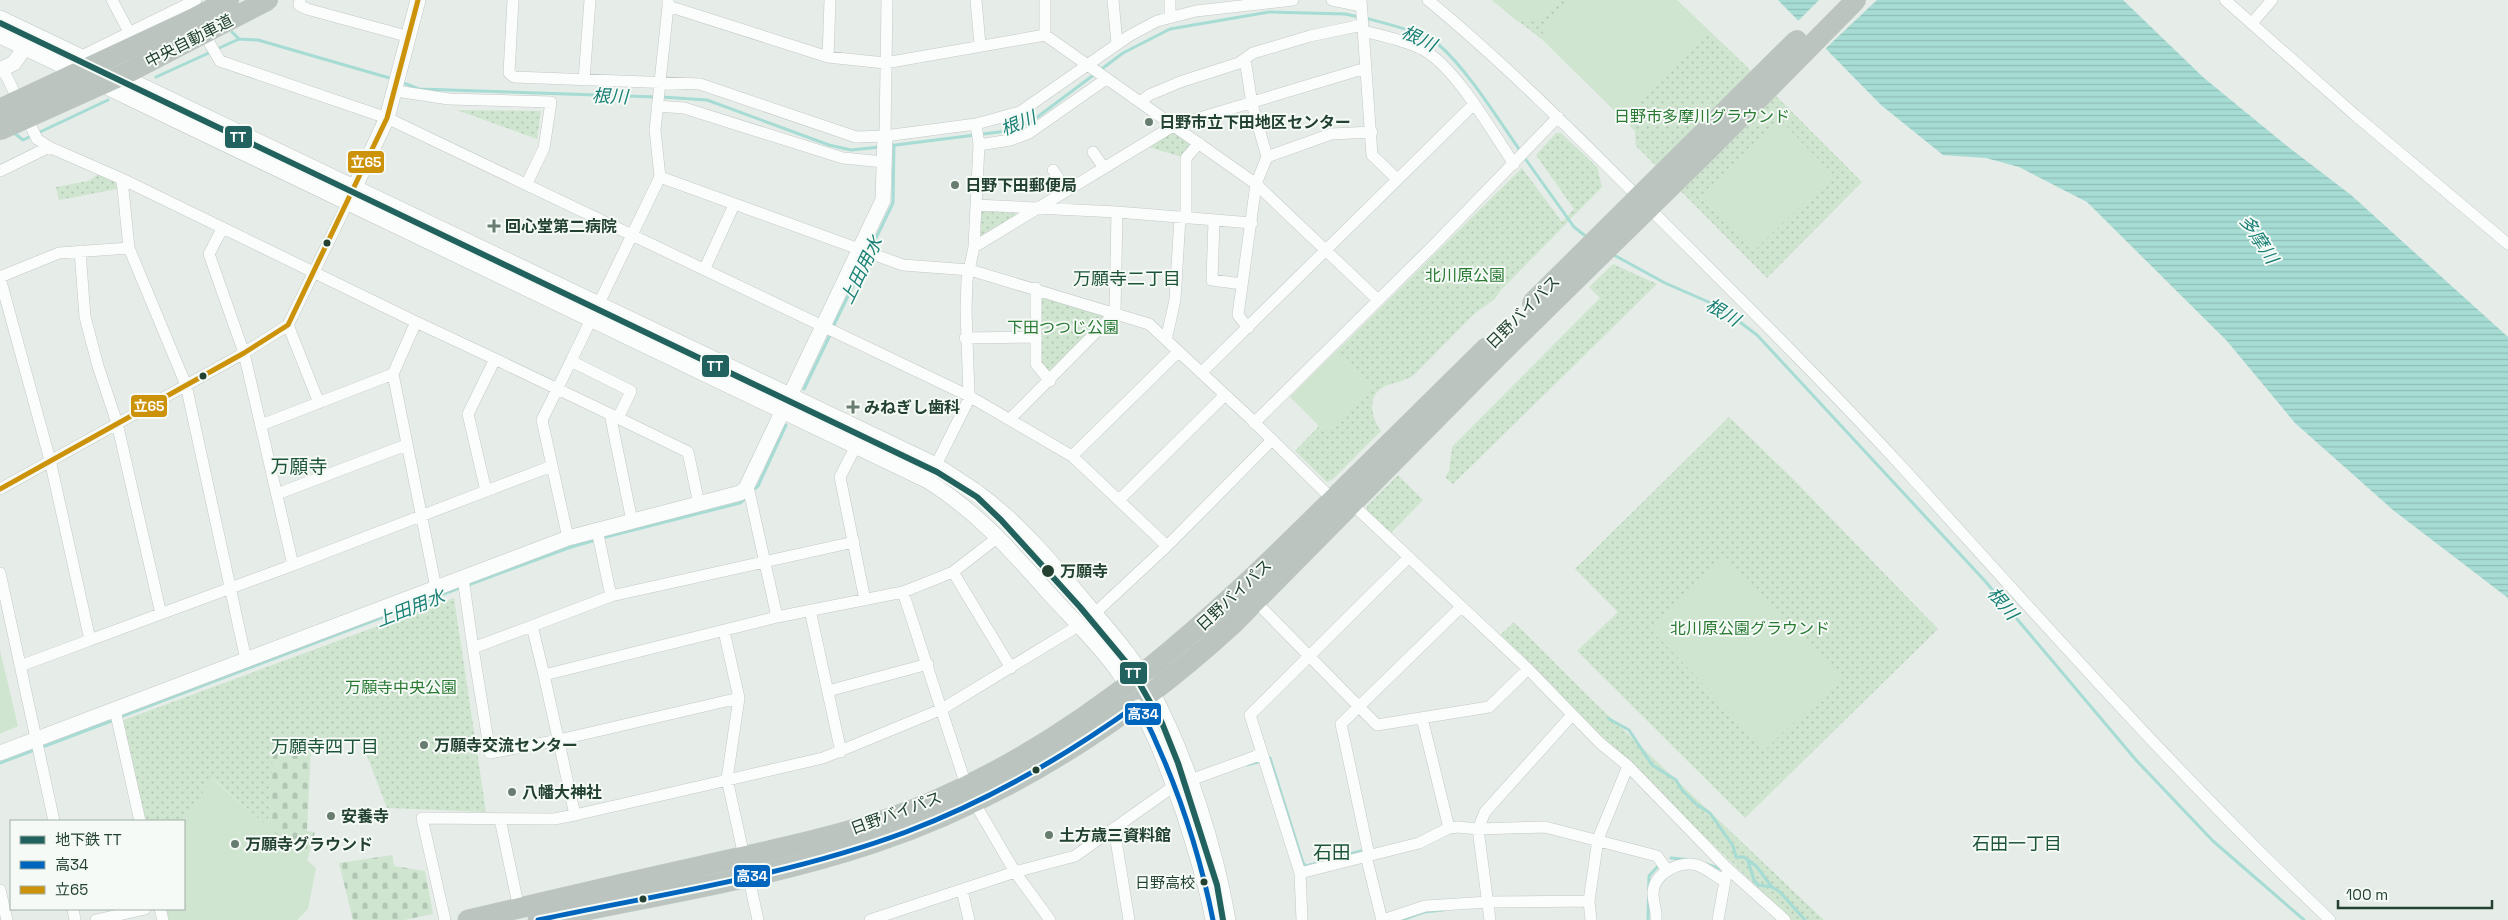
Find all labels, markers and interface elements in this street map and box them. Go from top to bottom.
street label: 中央自動車道 [141,10,237,72]
water label: 根川 [1398,20,1442,57]
water label: 根川 [592,84,630,108]
water label: 根川 [997,105,1041,140]
park label: 日野市多摩川グラウンド [1614,106,1790,127]
place label: 日野市立下田地区センター [1159,112,1351,133]
marker: 日野市立下田地区センター [1143,116,1155,128]
line badge: TT [224,125,253,149]
text: TT [230,128,246,146]
line badge: 立65 [347,150,385,174]
text: 立65 [350,153,382,171]
place label: 日野下田郵便局 [965,175,1077,196]
marker: 日野下田郵便局 [949,179,961,191]
water label: 多摩川 [2235,210,2284,270]
place label: 回心堂第二病院 [505,216,617,237]
marker: 回心堂第二病院 [487,219,501,233]
water label: 上田用水 [835,231,888,307]
unlabelled marker [322,238,332,248]
park label: 北川原公園 [1425,265,1505,286]
district label: 万願寺二丁目 [1073,267,1181,290]
street label: 日野バイパス [1482,271,1564,353]
water label: 根川 [1702,293,1746,332]
park label: 下田つつじ公園 [1007,317,1119,338]
line badge: TT [701,354,730,378]
text: TT [707,357,723,375]
unlabelled marker [198,371,208,381]
line badge: 立65 [130,394,168,418]
text: 立65 [133,397,165,415]
place label: みねぎし歯科 [864,397,960,418]
marker: みねぎし歯科 [846,400,860,414]
district label: 万願寺 [270,454,328,479]
street label: 日野バイパス [1192,555,1276,635]
place label: 万願寺 [1060,561,1108,582]
marker: 万願寺 [1040,563,1056,579]
water label: 根川 [1983,582,2025,626]
water label: 上田用水 [372,584,450,632]
park label: 北川原公園グラウンド [1670,618,1830,639]
line badge: TT [1119,661,1148,685]
text: TT [1125,664,1141,682]
park label: 万願寺中央公園 [345,677,457,698]
line badge: 高34 [1124,702,1162,726]
text: 高34 [1127,705,1159,723]
district label: 万願寺四丁目 [271,735,379,758]
place label: 万願寺交流センター [434,735,578,756]
marker: 万願寺交流センター [418,739,430,751]
unlabelled marker [1031,765,1041,775]
place label: 八幡大神社 [522,782,602,803]
marker: 八幡大神社 [506,786,518,798]
street label: 日野バイパス [847,787,945,839]
place label: 安養寺 [341,806,389,827]
marker: 安養寺 [325,810,337,822]
legend [10,820,185,910]
place label: 土方歳三資料館 [1059,825,1171,846]
marker: 土方歳三資料館 [1043,829,1055,841]
text: 地下鉄 TT [55,830,122,849]
district label: 石田一丁目 [1972,832,2062,855]
place label: 万願寺グラウンド [245,834,373,855]
marker: 万願寺グラウンド [229,838,241,850]
district label: 石田 [1313,840,1351,865]
text: 高34 [55,855,88,874]
line badge: 高34 [733,864,771,888]
text: 高34 [736,867,768,885]
place label: 日野高校 [1135,873,1195,892]
marker: 日野高校 [1199,877,1209,887]
scale bar [2338,878,2492,910]
text: 立65 [55,880,88,899]
text: 100 m [2346,885,2388,904]
unlabelled marker [638,894,648,904]

